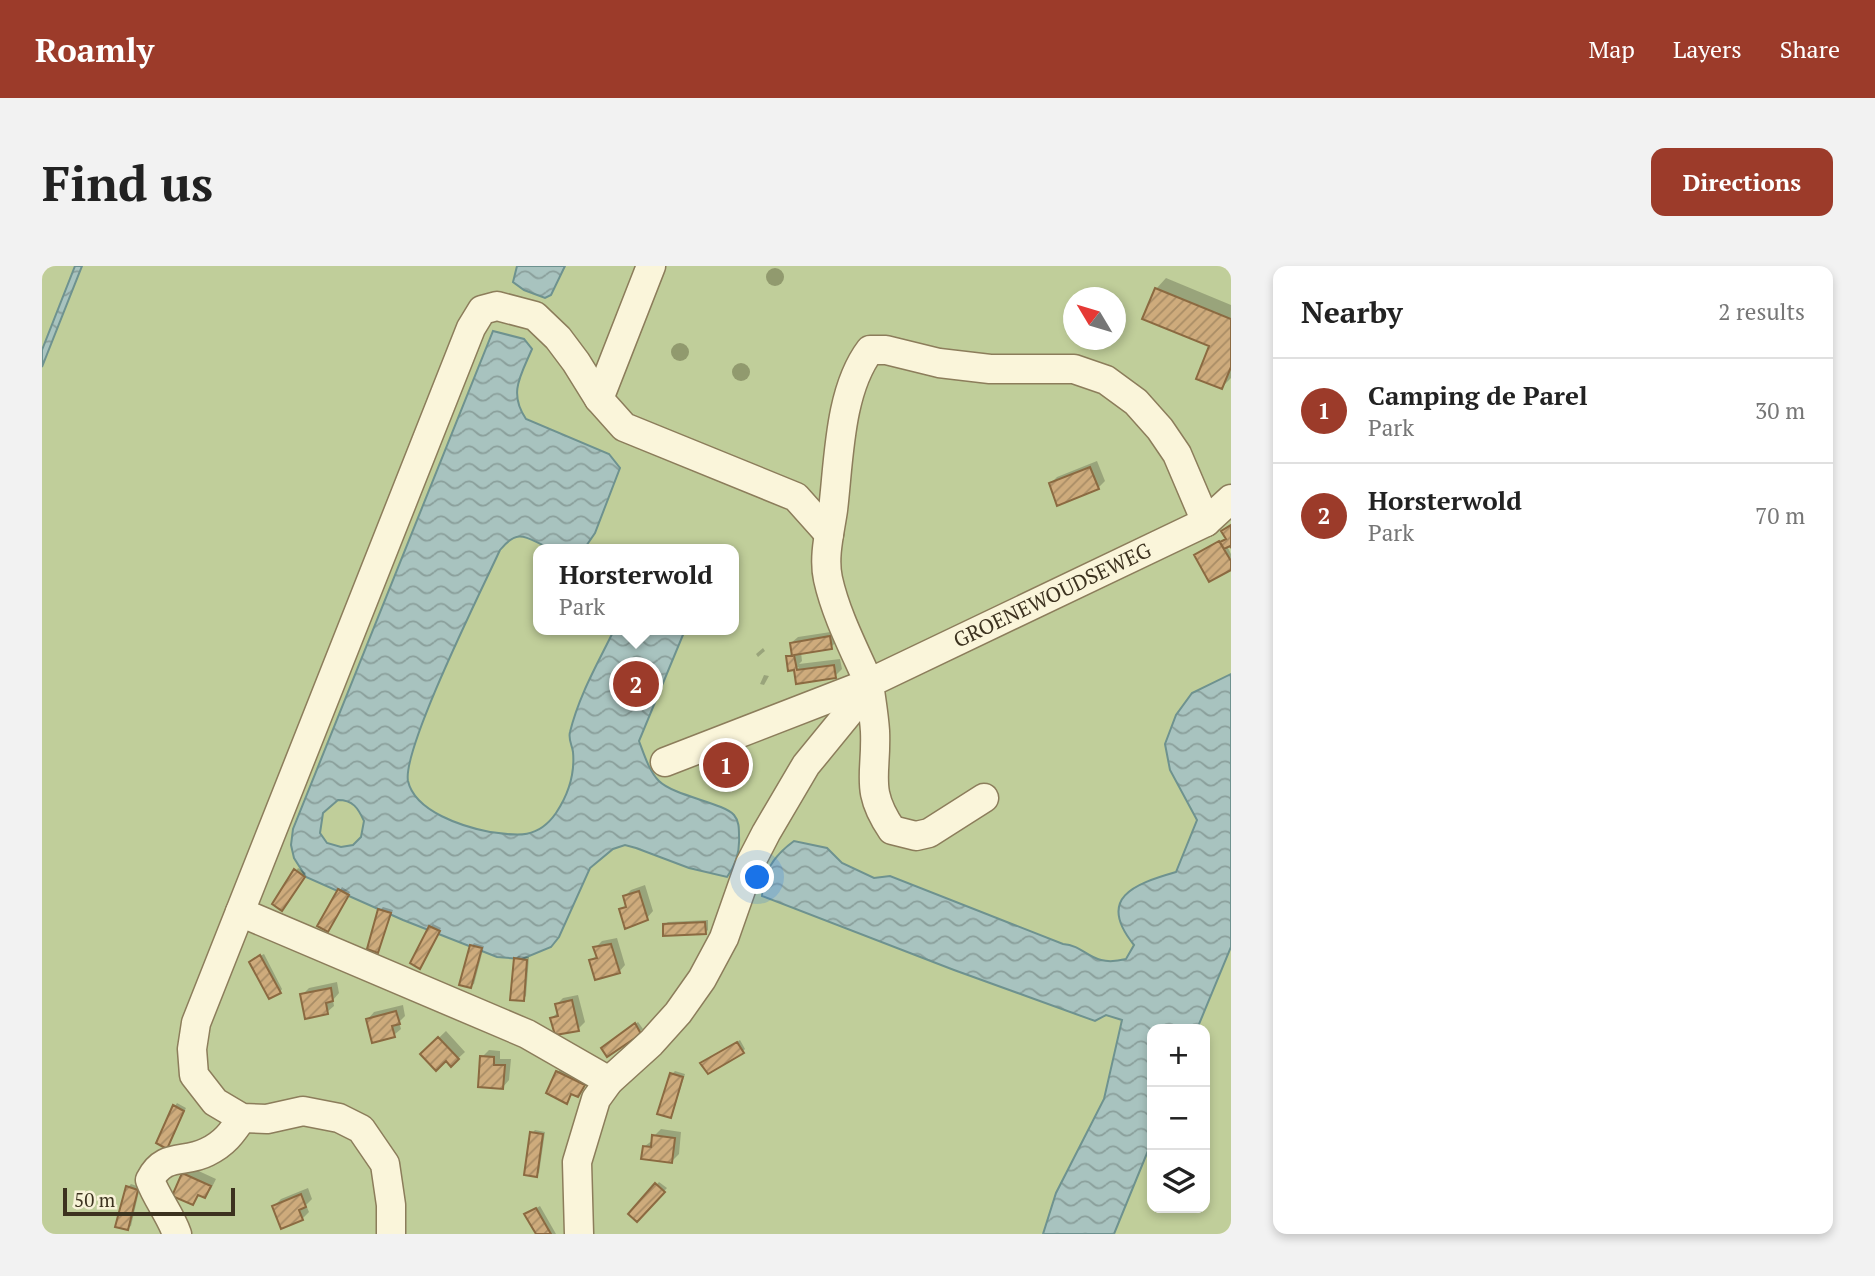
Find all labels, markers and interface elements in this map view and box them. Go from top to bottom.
text: Roamly [35,28,154,71]
text: Map [1588,33,1635,65]
text: Layers [1673,33,1742,65]
text: Share [1780,33,1840,65]
button: Directions [1651,148,1833,216]
text: Find us [42,150,213,215]
north arrow [1063,287,1126,350]
text: Nearby [1301,292,1403,332]
text: 2 results [1718,296,1805,327]
text: Camping de Parel [1368,378,1588,412]
text: 1 [1318,395,1331,426]
text: 30 m [1755,395,1805,426]
text: Park [1368,412,1414,443]
text: Horsterwold [1368,483,1522,517]
text: 2 [1318,500,1331,531]
text: 70 m [1755,500,1805,531]
text: Park [1368,517,1414,548]
street label: GROENEWOUDSEWEG [949,535,1156,654]
popup [533,544,739,635]
text: Horsterwold [559,557,713,591]
text: Park [559,591,605,622]
pin: 2 [613,658,659,710]
pin: 1 [703,739,749,791]
your location [740,860,774,894]
map controls [1147,1024,1210,1213]
button: + [1147,1024,1210,1087]
button: − [1147,1087,1210,1150]
button: layers [1147,1150,1210,1213]
scale bar [63,1185,234,1217]
text: 50 m [74,1187,115,1212]

